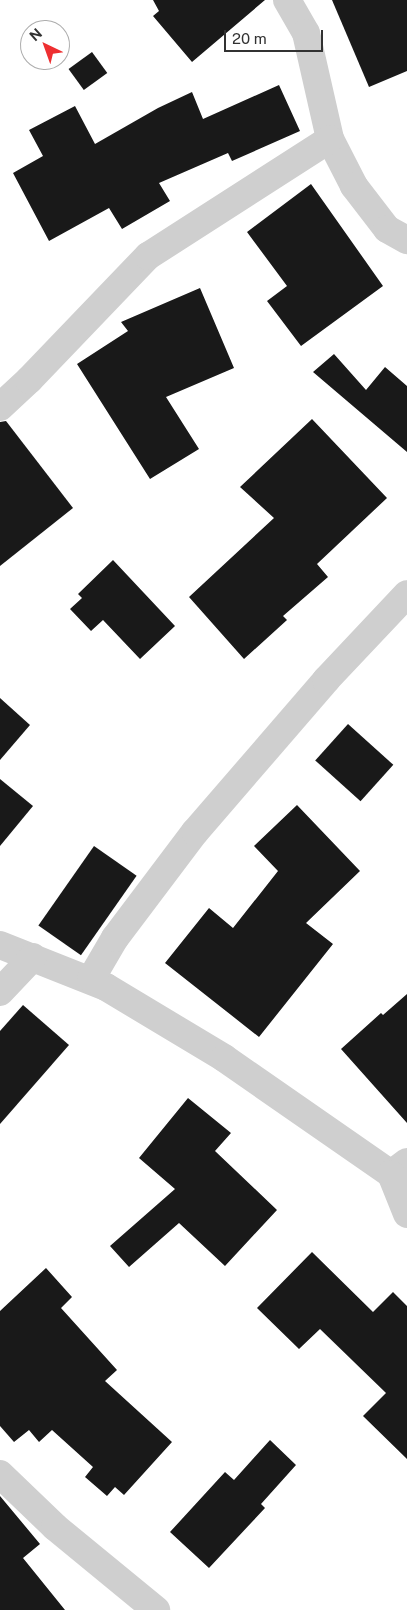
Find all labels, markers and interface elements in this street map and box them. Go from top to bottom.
north arrow [20,20,70,70]
scale bar [227,20,326,52]
text: N [26,25,45,44]
text: 20 m [232,30,267,47]

